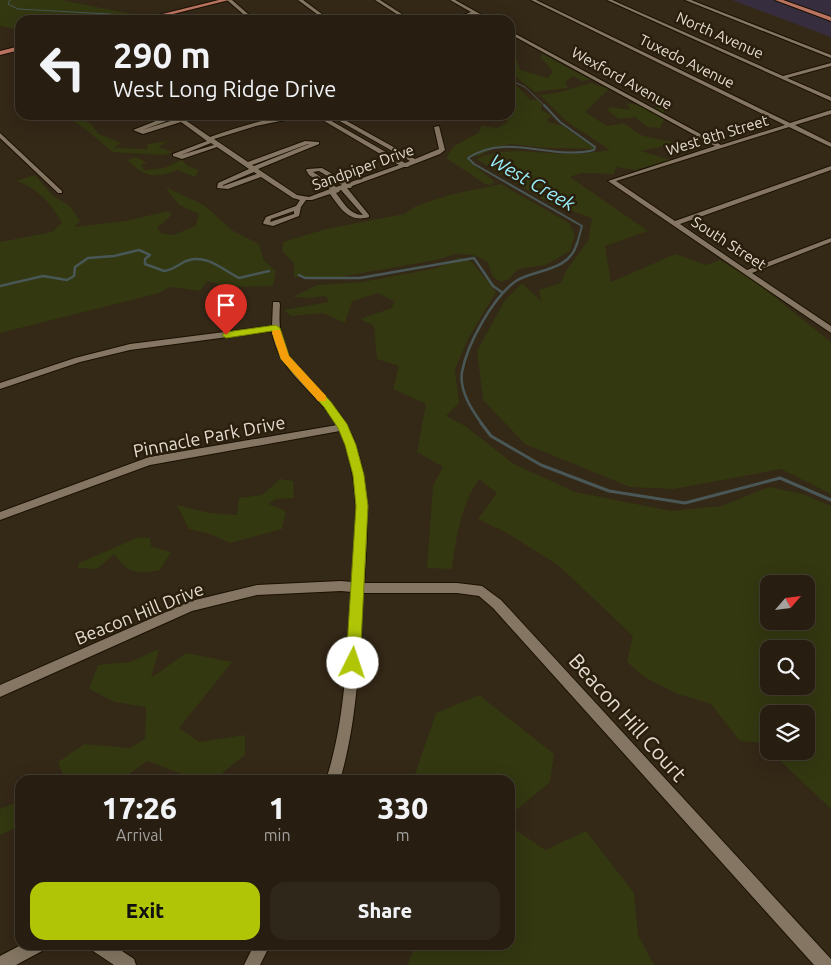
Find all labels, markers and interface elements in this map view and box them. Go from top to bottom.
street label: North Avenue [674,8,766,62]
street label: Tuxedo Avenue [637,31,737,91]
icon: left [30,35,95,100]
text: 290 m [113,35,211,75]
street label: Wexford Avenue [569,43,675,113]
text: West Long Ridge Drive [113,76,337,101]
street label: West 8th Street [664,111,770,159]
street label: Sandpiper Drive [310,141,416,193]
water label: West Creek [487,149,579,215]
street label: South Street [689,213,769,273]
pin [205,284,247,335]
icon: arrive [212,291,240,319]
street label: Pinnacle Park Drive [131,411,287,461]
north arrow [760,575,815,630]
map controls [760,575,815,760]
street label: Beacon Hill Drive [72,578,206,648]
position arrow [326,636,378,688]
button: search [760,640,815,695]
street label: Beacon Hill Court [564,648,692,786]
button: layers [760,705,815,760]
text: 17:26 [102,791,177,825]
text: 1 [269,791,286,825]
text: 330 [377,791,428,825]
text: Arrival [116,826,163,844]
text: min [264,826,291,844]
text: m [396,826,410,844]
button: Exit [30,882,260,940]
button: Share [270,882,500,940]

